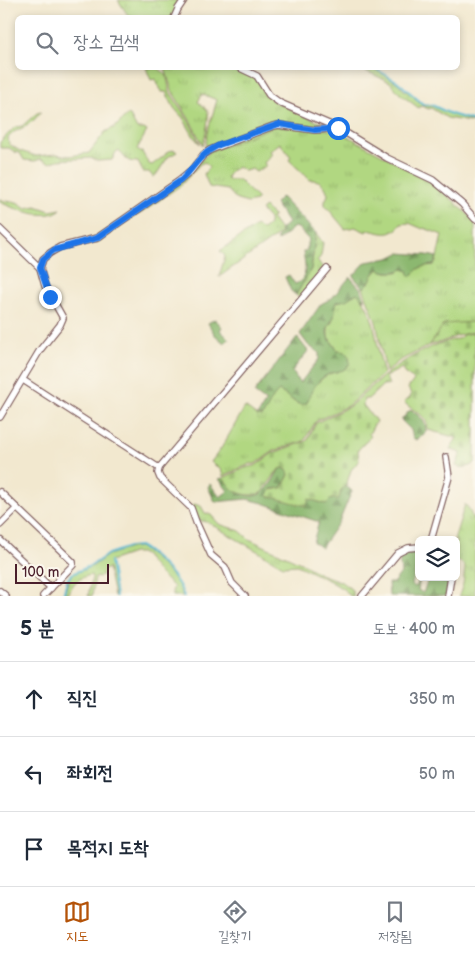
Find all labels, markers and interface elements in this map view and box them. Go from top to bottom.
search box [15,15,460,70]
icon: search [33,29,61,57]
text: 장소 검색 [73,31,139,54]
route start [327,117,350,140]
route end [39,286,62,309]
map controls [415,536,460,581]
button: layers [415,536,460,581]
scale bar [15,561,109,584]
text: 100 m [22,564,59,581]
text: 5 분 [20,616,55,641]
text: 도보 · 400 m [373,620,455,639]
icon: ahead [20,685,48,713]
text: 직진 [67,687,98,710]
text: 350 m [409,690,455,709]
icon: left [20,760,48,788]
text: 좌회전 [67,762,113,785]
text: 50 m [419,765,455,784]
icon: arrive [20,835,48,863]
text: 목적지 도착 [67,837,149,860]
tab: 지도 [63,898,91,946]
tab: 길찾기 [218,898,252,946]
tab: 저장됨 [378,898,412,946]

